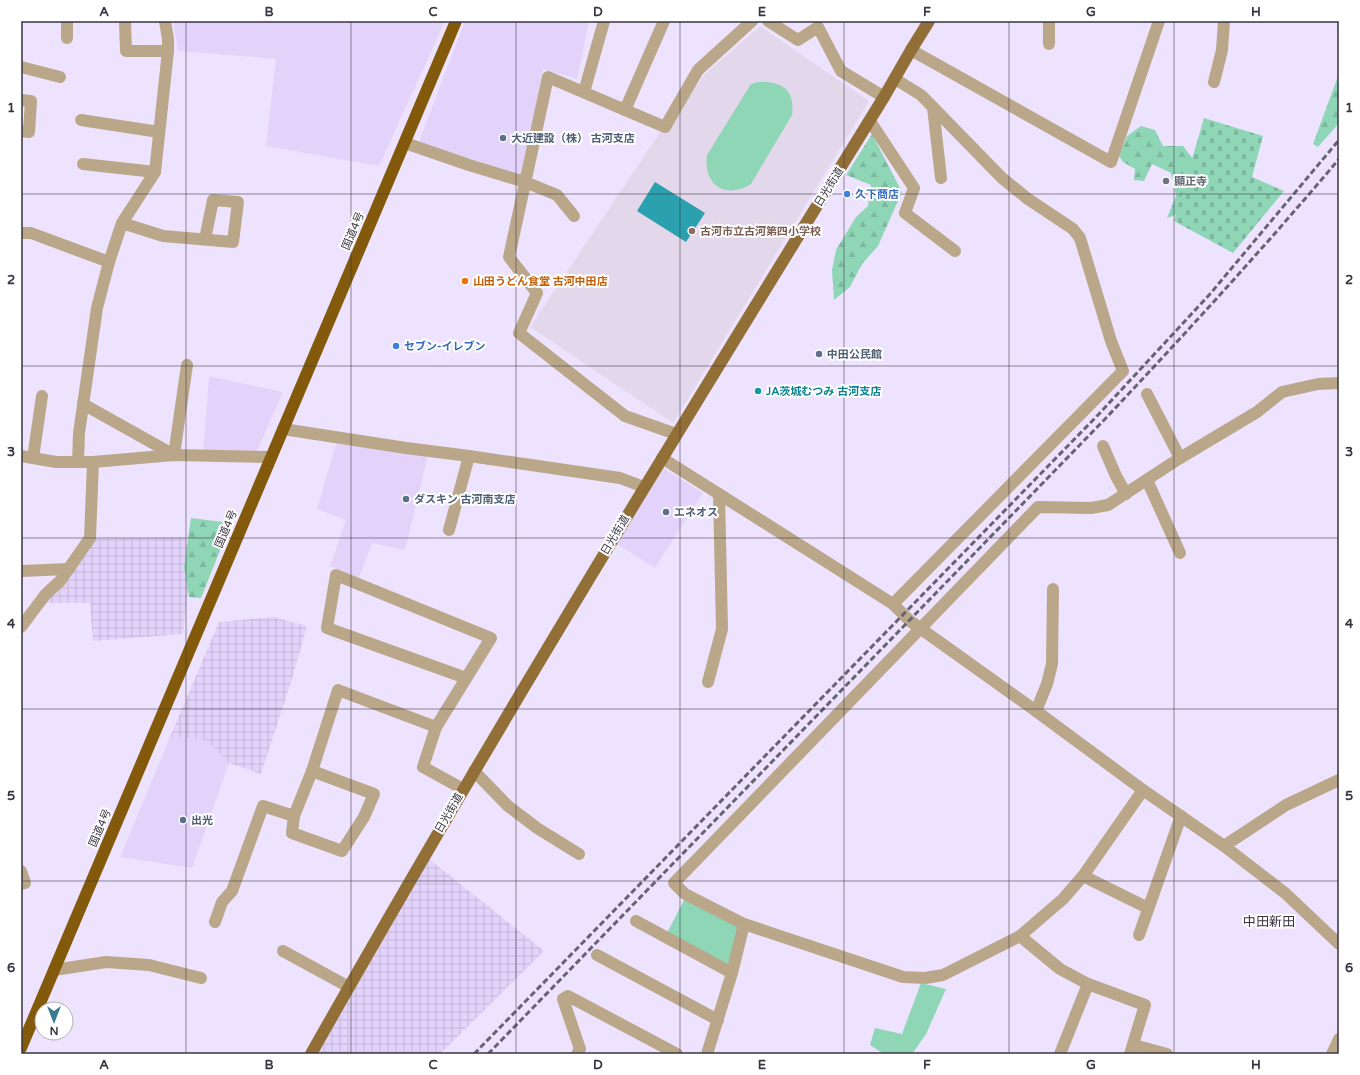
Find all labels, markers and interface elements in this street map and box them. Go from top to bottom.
text: A [99,4,109,20]
text: B [264,4,274,20]
text: C [428,4,438,20]
text: D [593,4,603,20]
text: E [758,4,766,20]
text: F [923,4,931,20]
text: G [1086,4,1096,20]
text: H [1251,4,1261,20]
text: 1 [7,100,15,116]
text: 1 [1345,100,1353,116]
place label: 大近建設（株） 古河支店 [511,132,635,145]
marker: 大近建設（株） 古河支店 [498,133,508,143]
street label: 日光街道 [812,165,846,209]
place label: 顯正寺 [1174,175,1207,188]
marker: 顯正寺 [1161,176,1171,186]
place label: 久下商店 [855,188,899,201]
marker: 久下商店 [842,189,852,199]
street label: 国道4号 [339,210,367,252]
place label: 古河市立古河第四小学校 [700,225,821,238]
marker: 古河市立古河第四小学校 [687,226,697,236]
text: 2 [7,272,15,288]
text: 2 [1345,272,1353,288]
place label: 山田うどん食堂 古河中田店 [473,275,608,288]
marker: 山田うどん食堂 古河中田店 [460,276,470,286]
place label: セブン-イレブン [404,340,486,353]
marker: セブン-イレブン [391,341,401,351]
place label: 中田公民館 [827,348,882,361]
marker: 中田公民館 [814,349,824,359]
place label: JA茨城むつみ 古河支店 [765,385,881,398]
marker: JA茨城むつみ 古河支店 [753,386,763,396]
text: 3 [7,444,15,460]
text: 3 [1345,444,1353,460]
place label: ダスキン 古河南支店 [414,493,516,506]
marker: ダスキン 古河南支店 [401,494,411,504]
place label: エネオス [674,506,718,519]
marker: エネオス [661,507,671,517]
street label: 国道4号 [212,508,240,550]
street label: 日光街道 [598,513,632,557]
text: 4 [7,616,16,632]
text: 4 [1345,616,1354,632]
text: 5 [7,788,15,804]
text: 5 [1345,788,1353,804]
street label: 日光街道 [432,791,466,835]
street label: 国道4号 [86,807,114,849]
place label: 出光 [191,814,213,827]
marker: 出光 [178,815,188,825]
district label: 中田新田 [1243,914,1295,930]
text: 6 [7,960,15,976]
text: 6 [1345,960,1353,976]
north arrow [34,1001,74,1041]
text: N [50,1024,58,1037]
text: A [99,1057,109,1073]
text: B [264,1057,274,1073]
text: C [428,1057,438,1073]
text: D [593,1057,603,1073]
text: E [758,1057,766,1073]
text: F [923,1057,931,1073]
text: G [1086,1057,1096,1073]
text: H [1251,1057,1261,1073]

